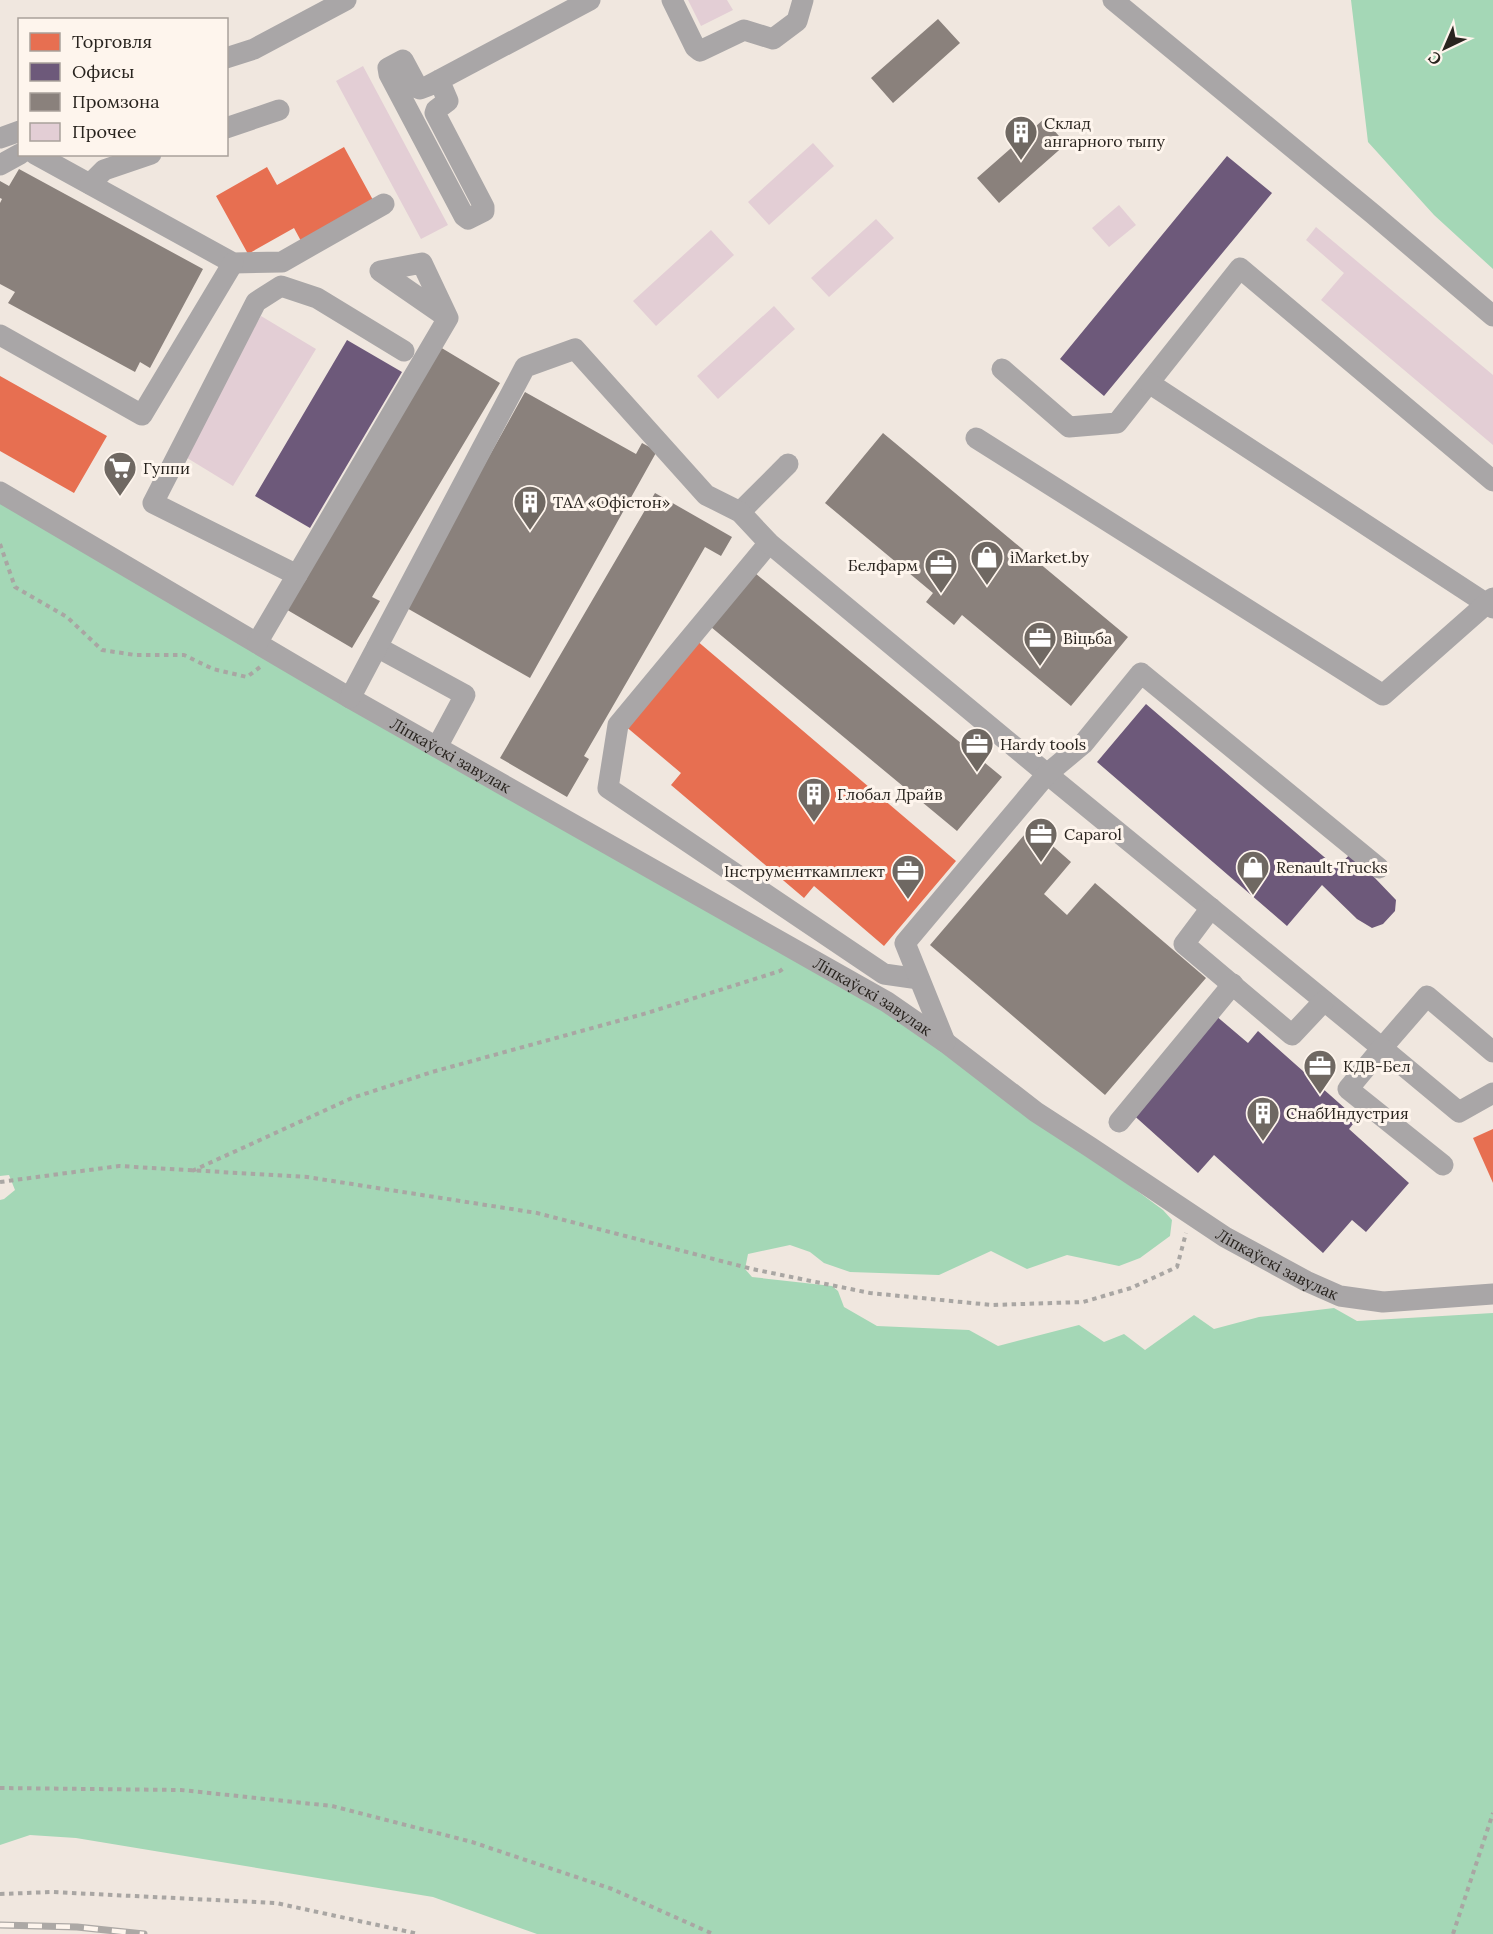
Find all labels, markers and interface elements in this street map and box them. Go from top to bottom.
legend [18,18,228,156]
north arrow [1415,18,1475,78]
text: Торговля [72,30,152,53]
text: С [1424,48,1445,70]
text: Офисы [72,60,134,83]
text: Промзона [72,90,160,113]
place label: Склад ангарного тыпу [1044,113,1165,151]
building icon: Склад ангарного тыпу [1003,114,1039,161]
text: Прочее [72,120,137,143]
supermarket icon: Гуппи [102,450,138,497]
place label: Гуппи [143,458,190,478]
building icon: ТАА «Офістон» [512,484,548,531]
place label: ТАА «Офістон» [553,492,670,512]
shop icon: iMarket.by [969,539,1005,586]
office icon: Белфарм [923,547,959,594]
place label: iMarket.by [1010,547,1090,567]
place label: Белфарм [848,555,918,575]
office icon: Віцьба [1022,620,1058,667]
place label: Віцьба [1063,628,1112,648]
street label: Ліпкаўскі завулак [387,713,515,797]
office icon: Hardy tools [959,726,995,773]
place label: Hardy tools [1000,734,1086,754]
building icon: Глобал Драйв [796,776,832,823]
place label: Глобал Драйв [837,784,942,804]
office icon: Caparol [1023,816,1059,863]
place label: Caparol [1064,824,1122,844]
shop icon: Renault Trucks [1235,849,1271,896]
office icon: Інструменткамплект [890,853,926,900]
place label: Renault Trucks [1276,857,1388,877]
place label: Інструменткамплект [724,861,885,881]
street label: Ліпкаўскі завулак [810,952,936,1040]
office icon: КДВ-Бел [1302,1048,1338,1095]
place label: КДВ-Бел [1343,1056,1411,1076]
building icon: СнабИндустрия [1245,1095,1281,1142]
place label: СнабИндустрия [1286,1103,1409,1123]
street label: Ліпкаўскі завулак [1212,1224,1342,1304]

